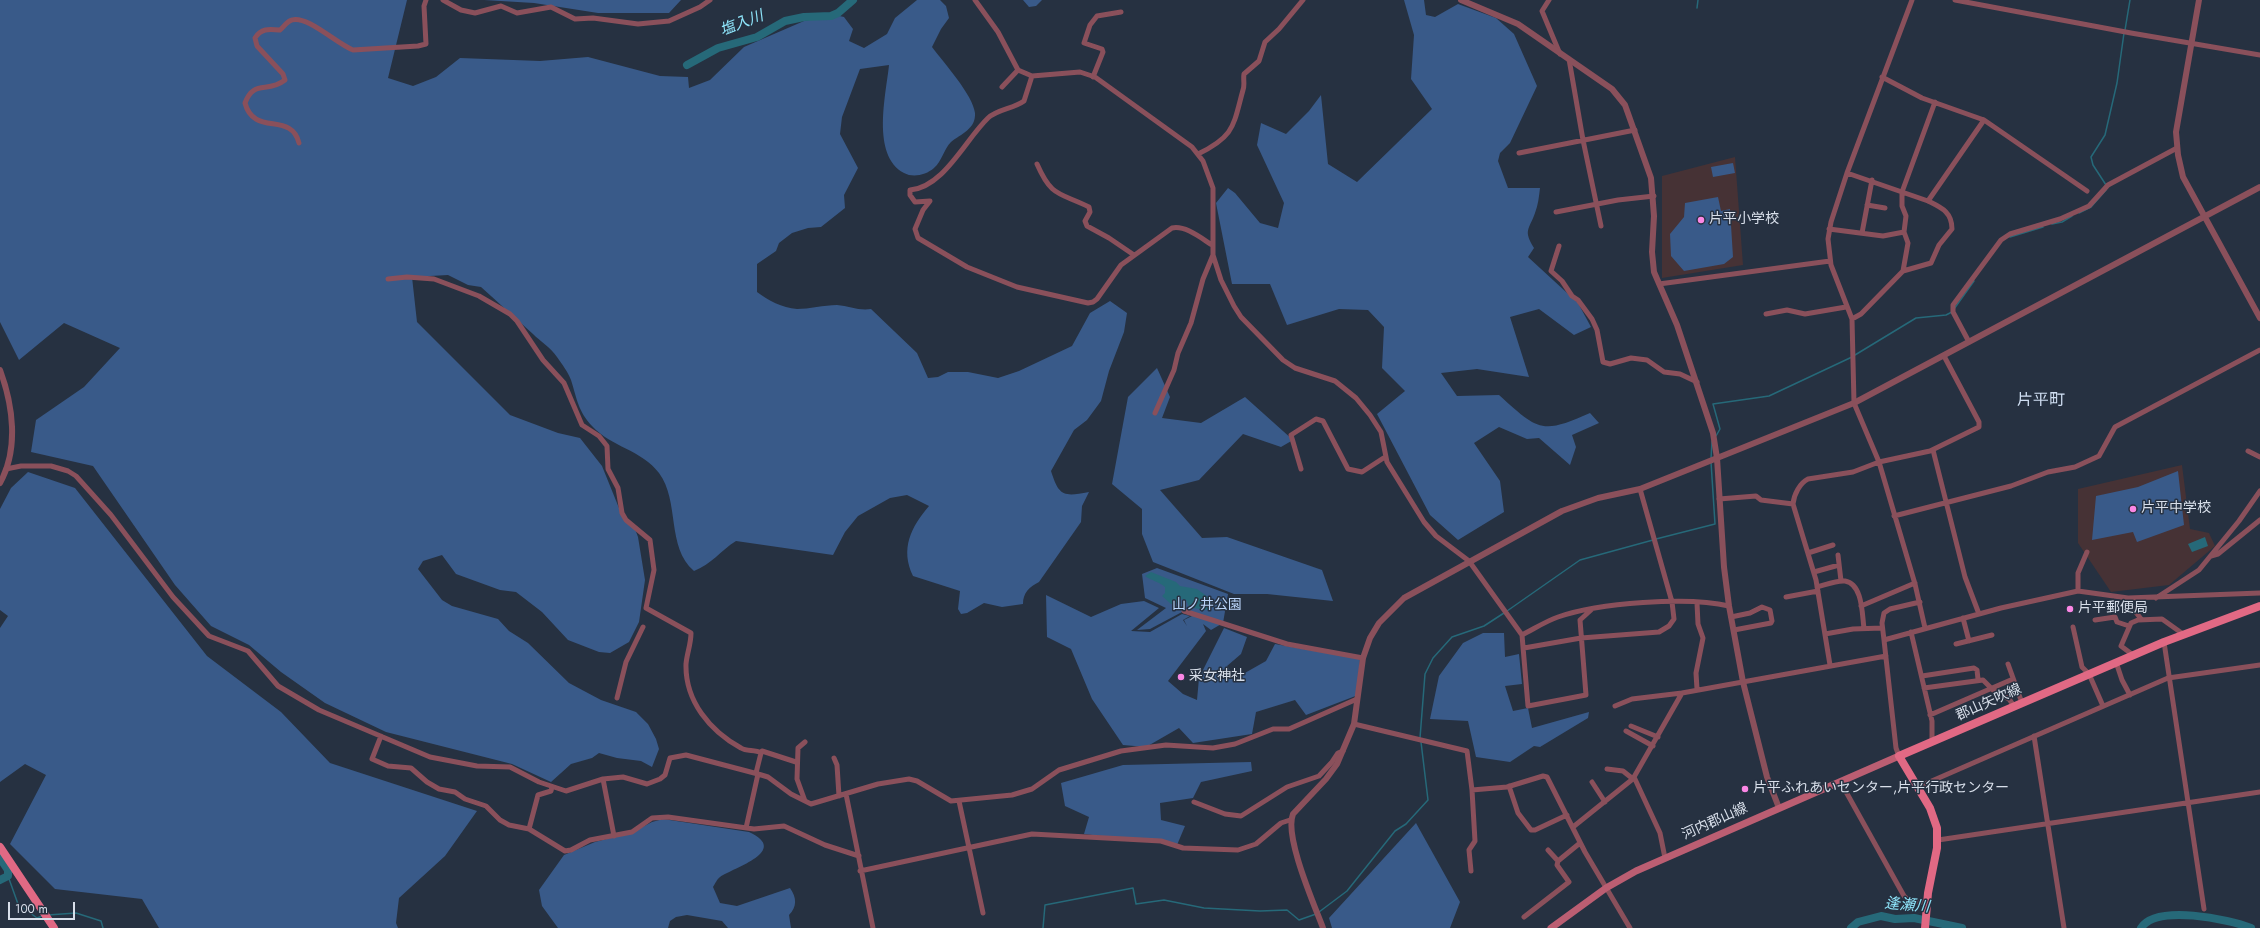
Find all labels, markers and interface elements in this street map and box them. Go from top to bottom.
water label: 塩入川 [718,8,766,40]
place label: 片平小学校 [1709,212,1779,228]
marker: 片平小学校 [1696,215,1706,225]
district label: 片平町 [2017,391,2065,411]
place label: 片平中学校 [2141,501,2211,517]
marker: 片平中学校 [2128,504,2138,514]
park label: 山ノ井公園 [1172,598,1242,614]
place label: 片平郵便局 [2078,601,2148,617]
marker: 片平郵便局 [2065,604,2075,614]
place label: 采女神社 [1189,669,1245,685]
marker: 采女神社 [1176,672,1186,682]
street label: 郡山矢吹線 [1954,681,2024,725]
place label: 片平ふれあいセンター,片平行政センター [1753,781,2009,797]
marker: 片平ふれあいセンター,片平行政センター [1740,784,1750,794]
street label: 河内郡山線 [1680,800,1750,844]
scale bar [10,894,77,920]
water label: 逢瀬川 [1884,895,1930,917]
text: 100 m [15,900,48,918]

